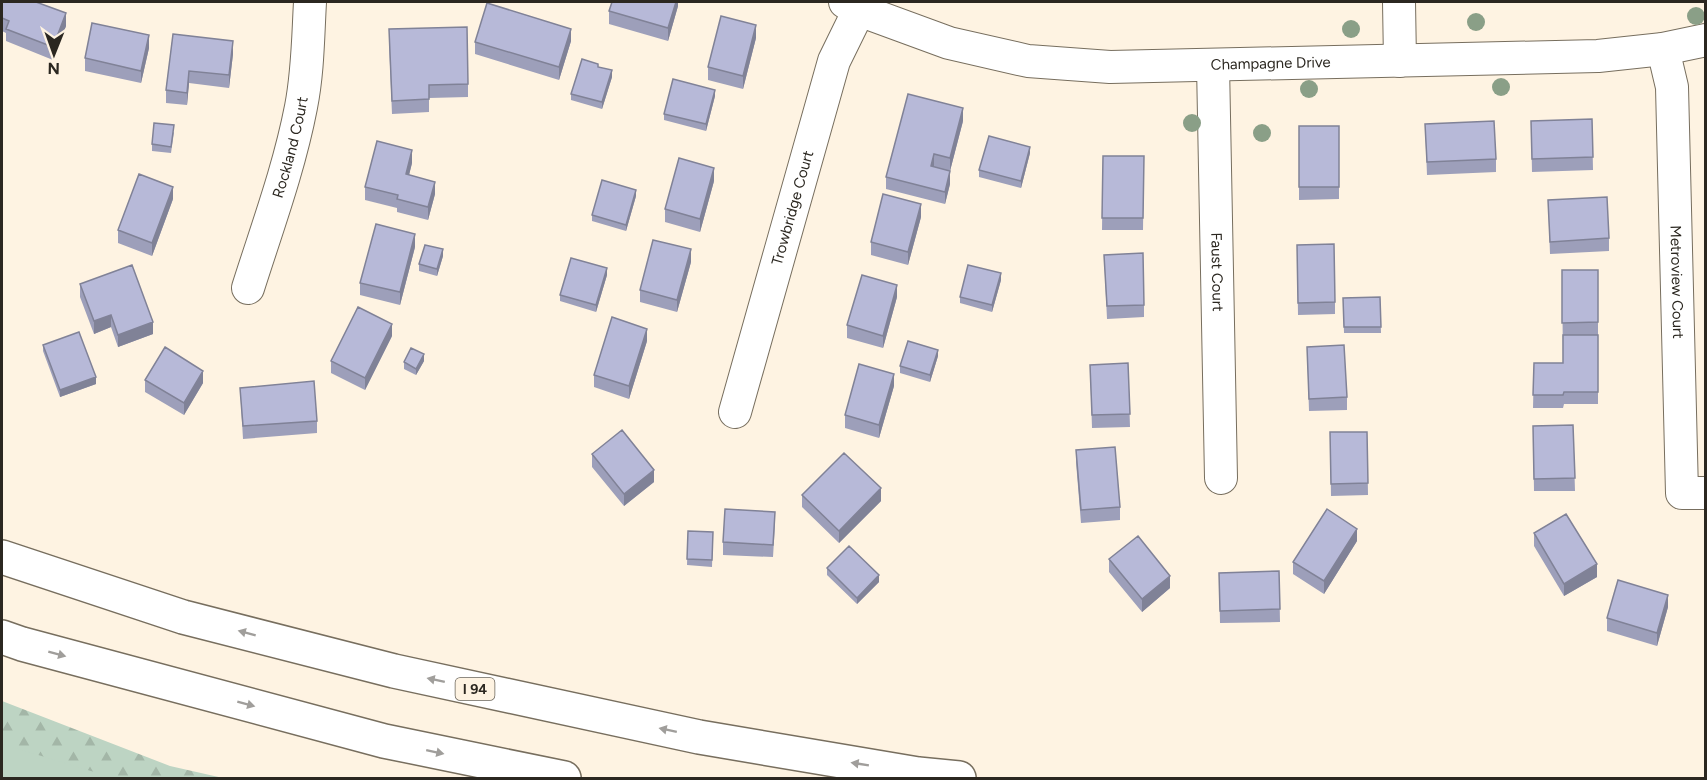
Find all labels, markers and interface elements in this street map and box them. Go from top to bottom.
north arrow [24,24,84,84]
street label: Champagne Drive [1211,53,1331,74]
text: N [47,59,60,78]
street label: Rockland Court [269,95,312,200]
street label: Trowbridge Court [768,148,817,267]
street label: Metroview Court [1666,225,1687,339]
street label: Faust Court [1207,232,1227,312]
one-way arrow [238,628,256,638]
one-way arrow [48,649,67,659]
one-way arrow [426,675,445,684]
road number: I 94 [456,678,494,700]
one-way arrow [237,700,255,710]
one-way arrow [659,725,677,735]
one-way arrow [426,748,445,757]
one-way arrow [850,759,869,768]

